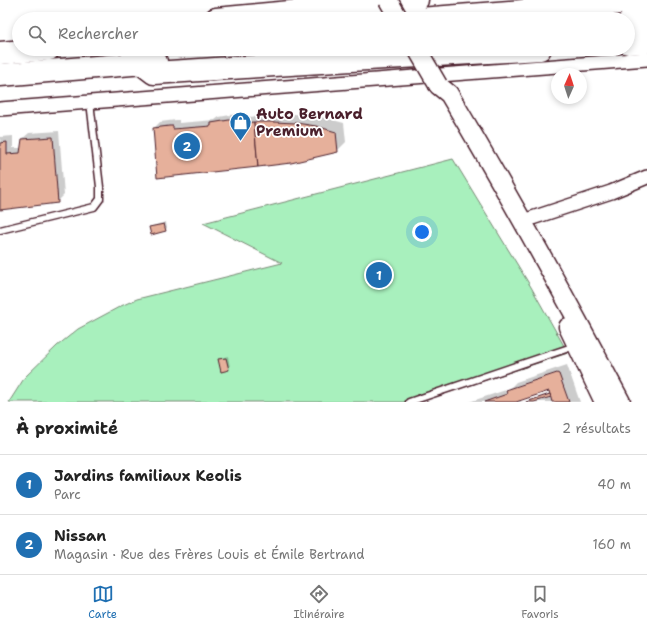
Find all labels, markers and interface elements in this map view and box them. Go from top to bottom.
search box [12,12,635,56]
icon: search [26,23,48,45]
text: Rechercher [58,24,139,44]
north arrow [551,68,587,104]
place label: Auto Bernard Premium [256,104,363,141]
shop icon: Auto Bernard Premium [227,110,253,143]
pin: 2 [174,131,200,161]
your location [412,222,432,242]
pin: 1 [366,260,392,290]
text: À proximité [16,417,118,439]
text: 2 résultats [562,420,631,437]
text: Jardins familiaux Keolis [54,466,242,486]
text: 1 [26,476,32,493]
text: 40 m [597,476,631,493]
text: Parc [54,486,81,503]
text: Nissan [54,526,106,546]
text: 2 [24,536,34,553]
text: 160 m [593,536,631,553]
text: Magasin · Rue des Frères Louis et Émile Bertrand [54,546,365,563]
tab: Carte [88,583,117,622]
tab: Itinéraire [294,583,345,622]
tab: Favoris [521,583,559,622]

